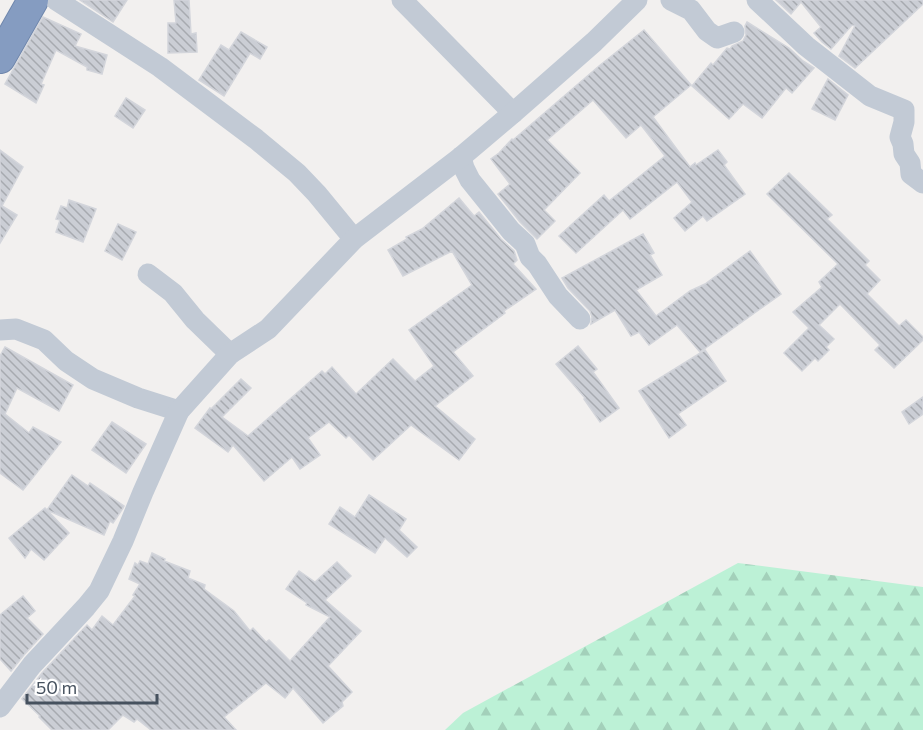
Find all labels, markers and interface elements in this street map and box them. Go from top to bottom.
scale bar [27,667,158,705]
text: 50 m [36,676,77,698]

